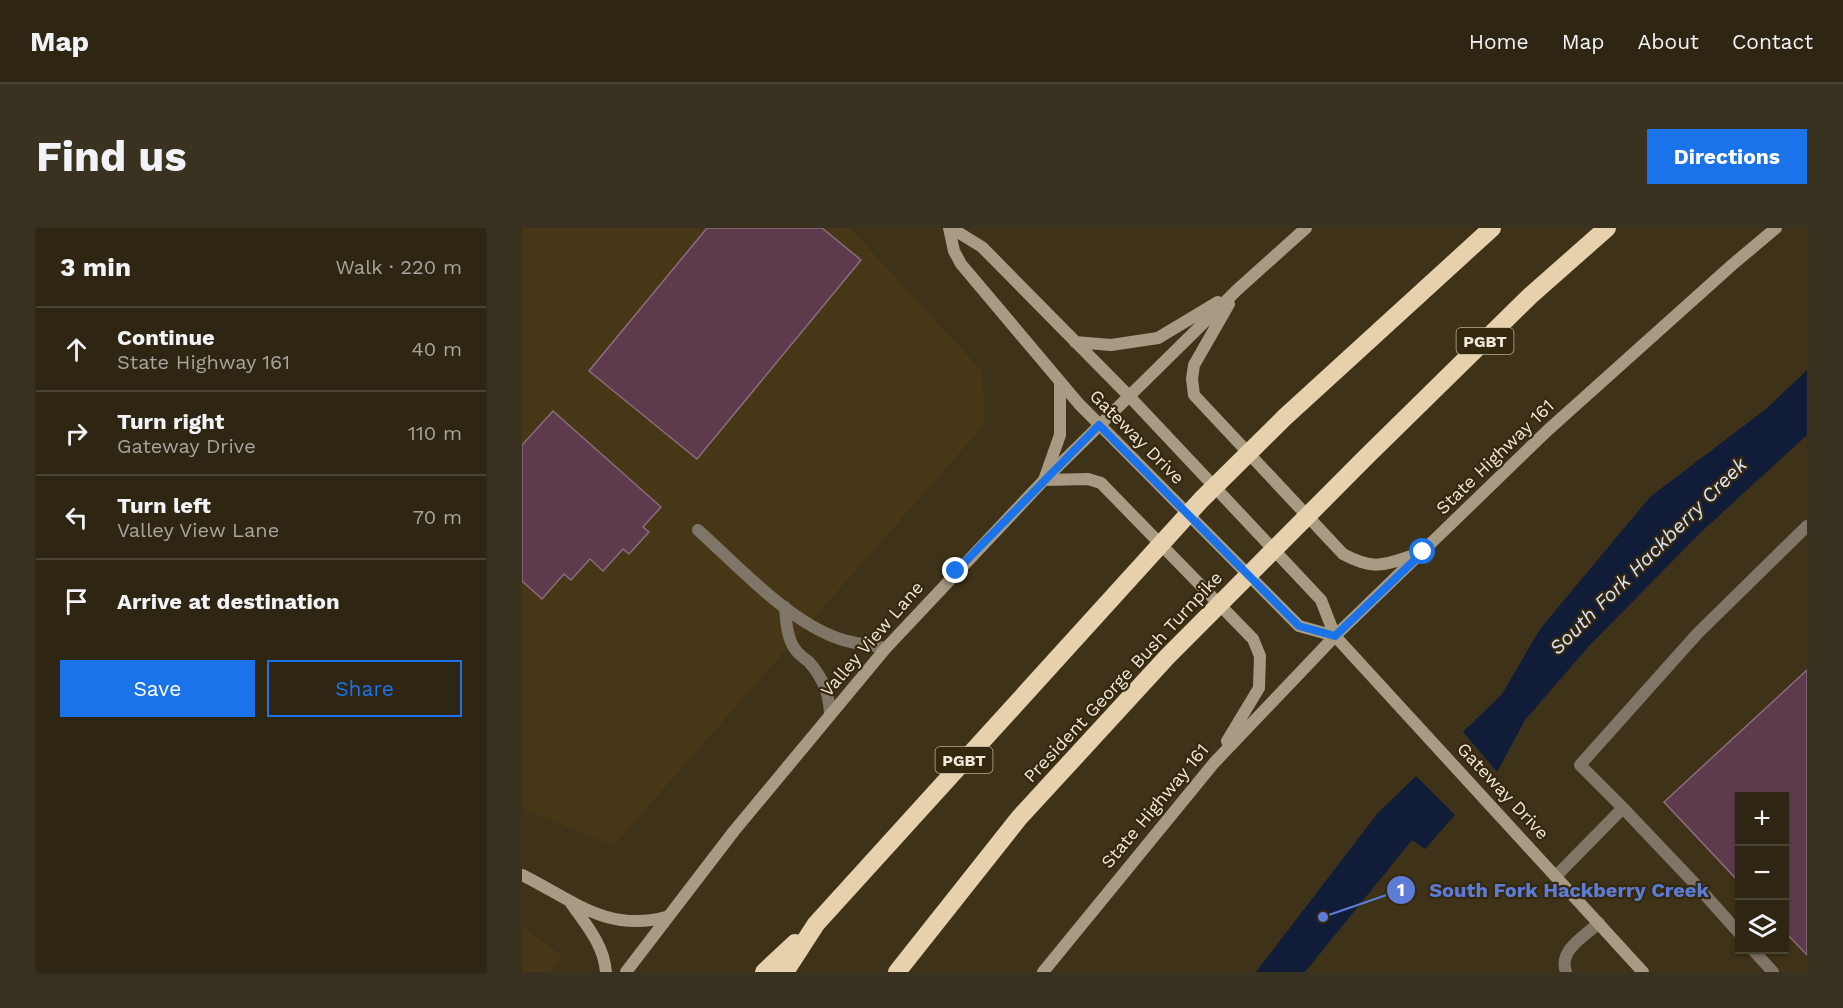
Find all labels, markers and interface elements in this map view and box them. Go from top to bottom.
text: Map [30,25,89,58]
text: Home [1469,29,1529,54]
text: Map [1562,29,1605,54]
text: About [1638,29,1699,54]
text: Contact [1732,29,1813,54]
button: Directions [1647,129,1807,184]
text: Find us [36,132,187,181]
text: 3 min [60,252,131,282]
text: Walk · 220 m [335,255,462,279]
text: Continue [117,325,215,350]
road number: PGBT [1456,328,1514,354]
icon: ahead [60,333,93,366]
text: 40 m [411,337,462,361]
text: State Highway 161 [117,350,290,374]
street label: Gateway Drive [1086,385,1189,488]
street label: State Highway 161 [1431,395,1558,518]
text: Turn right [117,409,224,434]
icon: right [60,417,93,450]
text: 110 m [408,421,462,445]
text: Gateway Drive [117,434,256,458]
water label: South Fork Hackberry Creek [1544,452,1752,660]
text: Turn left [117,493,211,518]
icon: left [60,501,93,534]
text: 70 m [413,505,462,529]
text: Valley View Lane [117,518,279,542]
route start [1409,538,1435,564]
route end [942,557,968,583]
street label: President George Bush Turnpike [1019,567,1226,787]
street label: Valley View Lane [816,577,927,701]
icon: arrive [60,585,93,618]
text: Arrive at destination [117,589,340,614]
button: Save [60,660,255,717]
button: Share [267,660,462,717]
street label: Gateway Drive [1453,738,1554,843]
street label: State Highway 161 [1097,739,1213,872]
road number: PGBT [936,747,992,773]
map controls [1735,792,1789,954]
button: + [1735,792,1789,846]
button: − [1735,846,1789,900]
callout: South Fork Hackberry Creek [1386,871,1721,909]
text: South Fork Hackberry Creek [1429,878,1709,902]
text: 1 [1397,879,1405,900]
button: layers [1735,900,1789,954]

